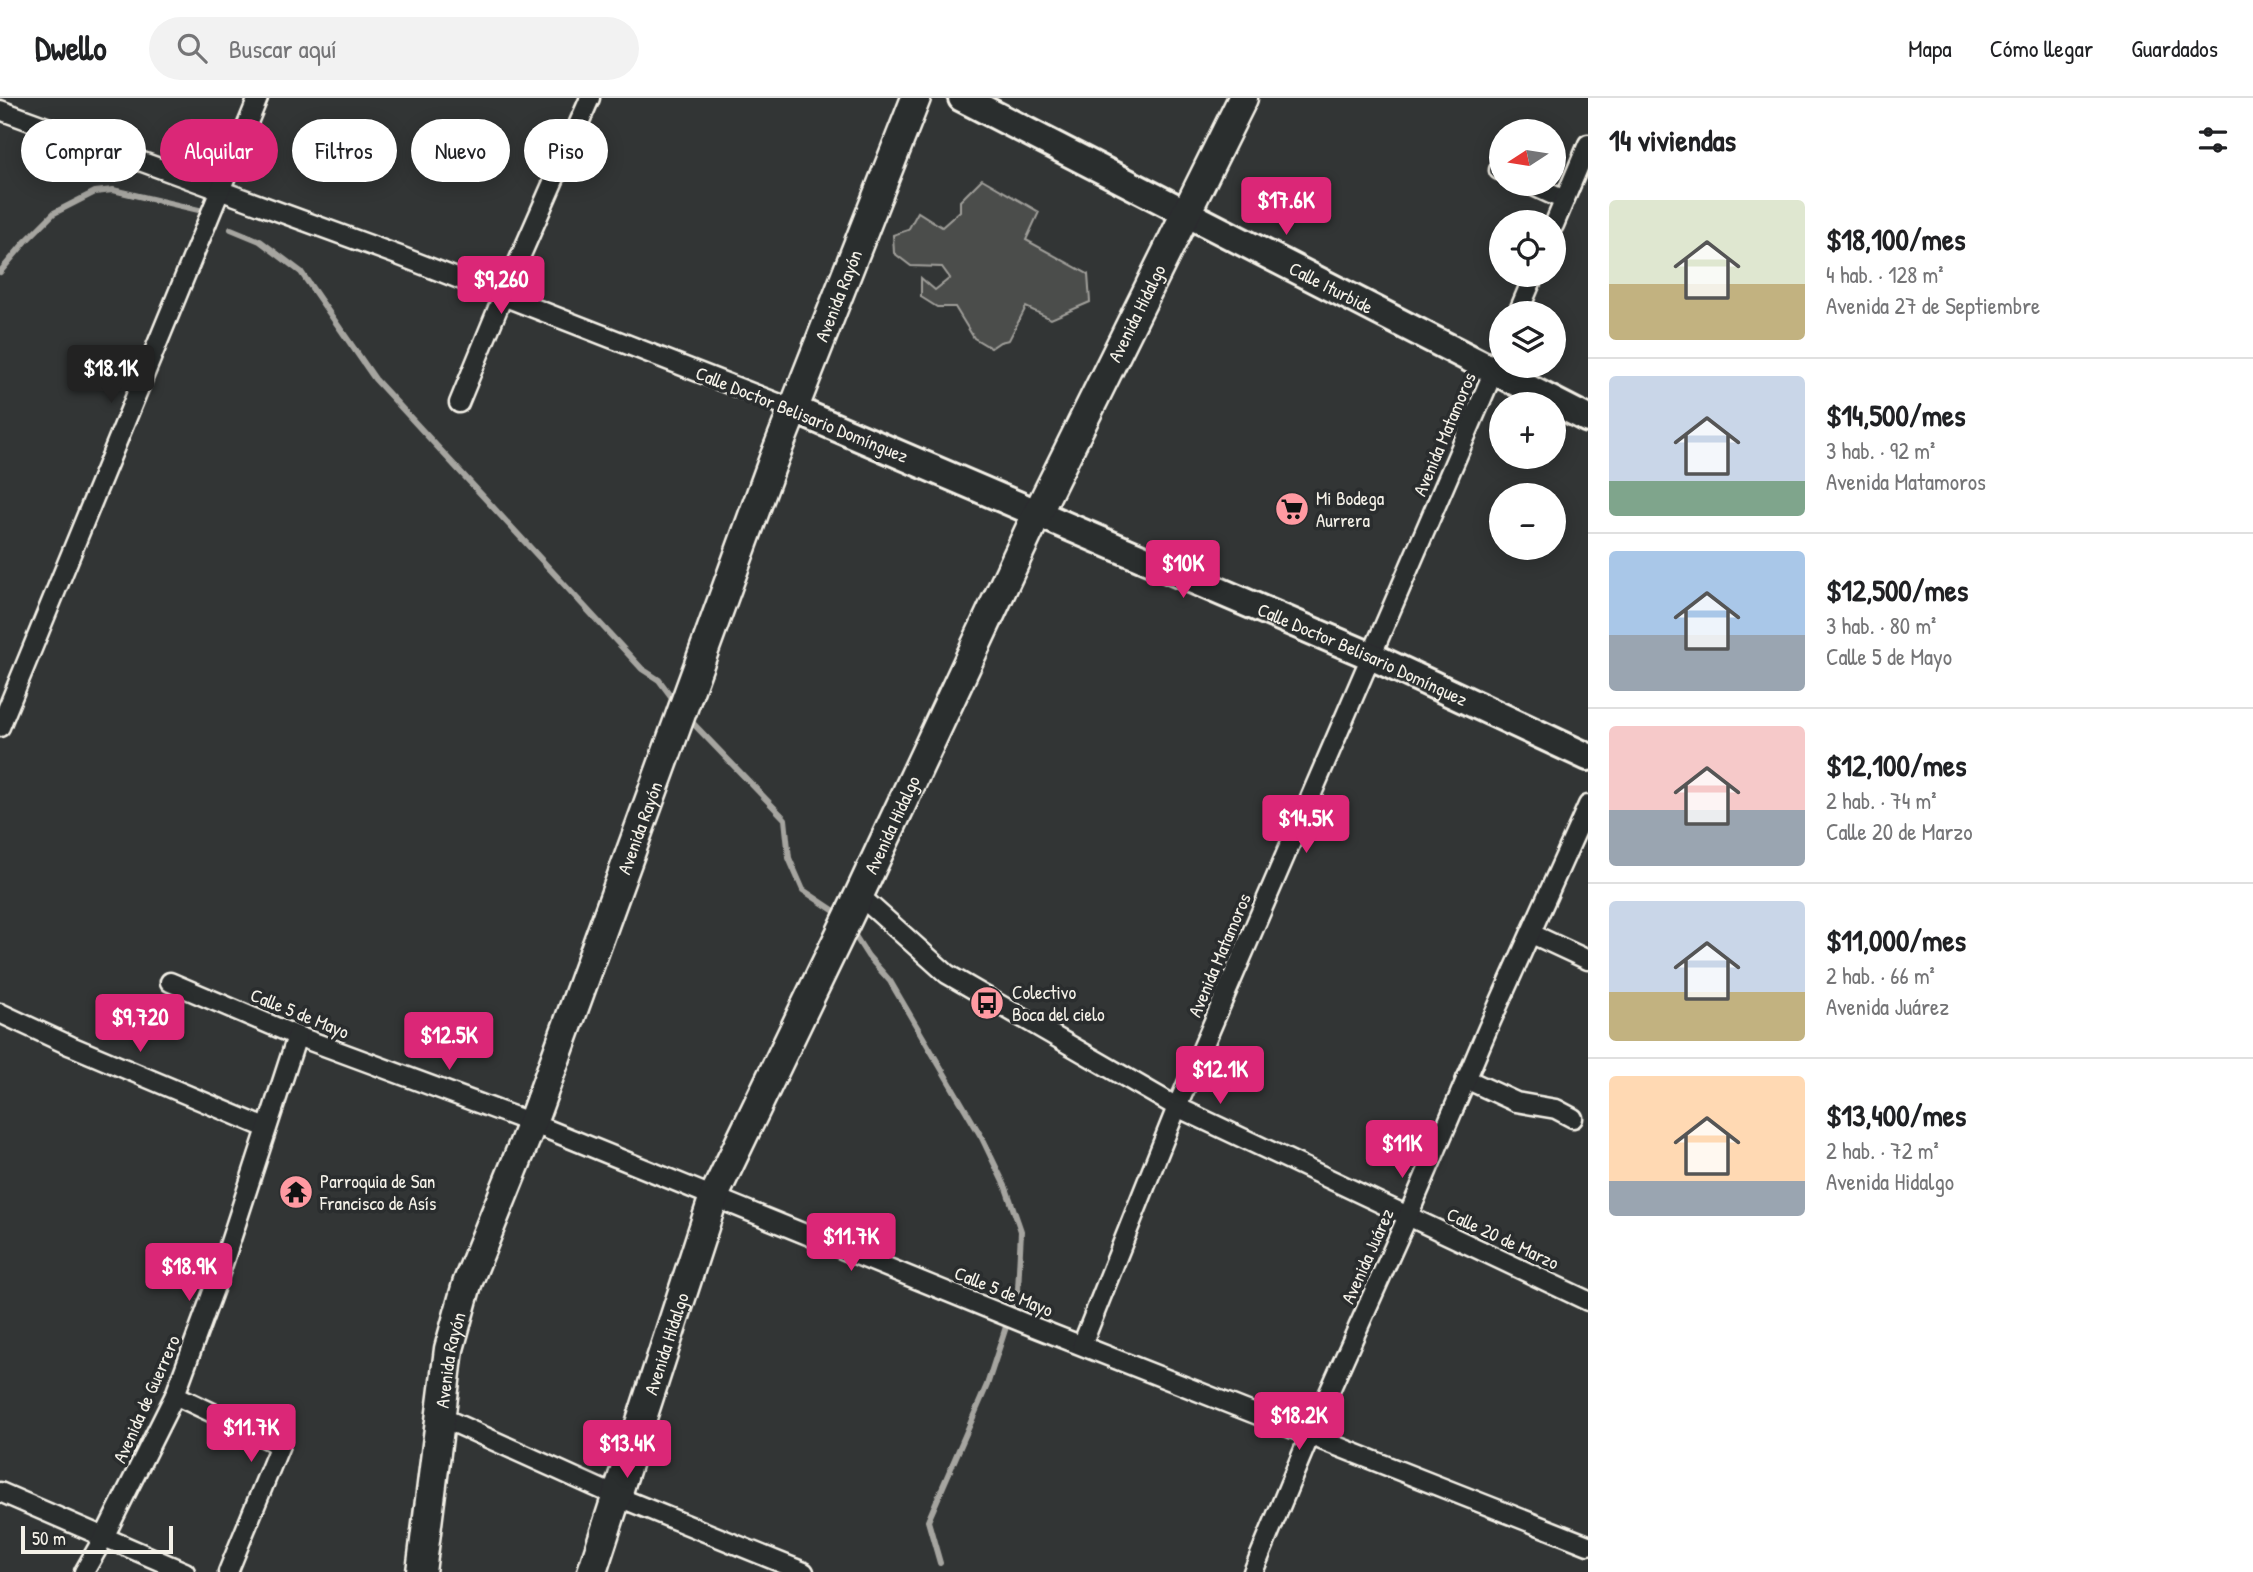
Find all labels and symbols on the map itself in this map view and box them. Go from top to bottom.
north arrow [1489,119,1566,196]
pin: $17.6K [1229,178,1343,237]
street label: Avenida Rayón [808,246,868,346]
street label: Calle Iturbide [1285,255,1378,320]
pin: $9,260 [444,256,558,316]
street label: Avenida Hidalgo [1101,260,1172,366]
pin: $18.1K [54,345,168,405]
street label: Calle Doctor Belisario Domínguez [692,359,912,469]
street label: Avenida Matamoros [1406,368,1482,500]
place label: Mi Bodega Aurrera [1316,485,1385,533]
supermarket icon: Mi Bodega Aurrera [1273,490,1311,528]
pin: $10K [1142,540,1224,600]
street label: Calle Doctor Belisario Domínguez [1254,596,1472,712]
street label: Avenida Hidalgo [858,771,926,878]
street label: Avenida Rayón [611,778,668,878]
pin: $14.5K [1249,796,1363,855]
street label: Avenida Matamoros [1181,889,1257,1021]
place label: Colectivo Boca del cielo [1012,979,1105,1027]
street label: Calle 5 de Mayo [247,981,353,1045]
bus stop icon: Colectivo Boca del cielo [968,984,1006,1022]
pin: $9,720 [83,995,197,1054]
pin: $12.5K [392,1012,506,1072]
pin: $12.1K [1163,1046,1277,1106]
pin: $11K [1361,1121,1443,1180]
place label: Parroquia de San Francisco de Asís [319,1168,436,1216]
temple icon: Parroquia de San Francisco de Asís [277,1173,315,1211]
street label: Calle 20 de Marzo [1443,1201,1564,1275]
street label: Avenida Juárez [1334,1204,1400,1308]
pin: $11.7K [794,1214,908,1273]
pin: $18.9K [132,1244,246,1303]
street label: Calle 5 de Mayo [951,1259,1057,1323]
street label: Avenida Hidalgo [637,1289,695,1398]
street label: Avenida Rayón [429,1309,472,1409]
street label: Avenida de Guerrero [106,1331,186,1467]
pin: $18.2K [1242,1392,1356,1452]
pin: $11.7K [194,1404,308,1464]
pin: $13.4K [570,1420,684,1480]
scale bar [21,1523,173,1555]

